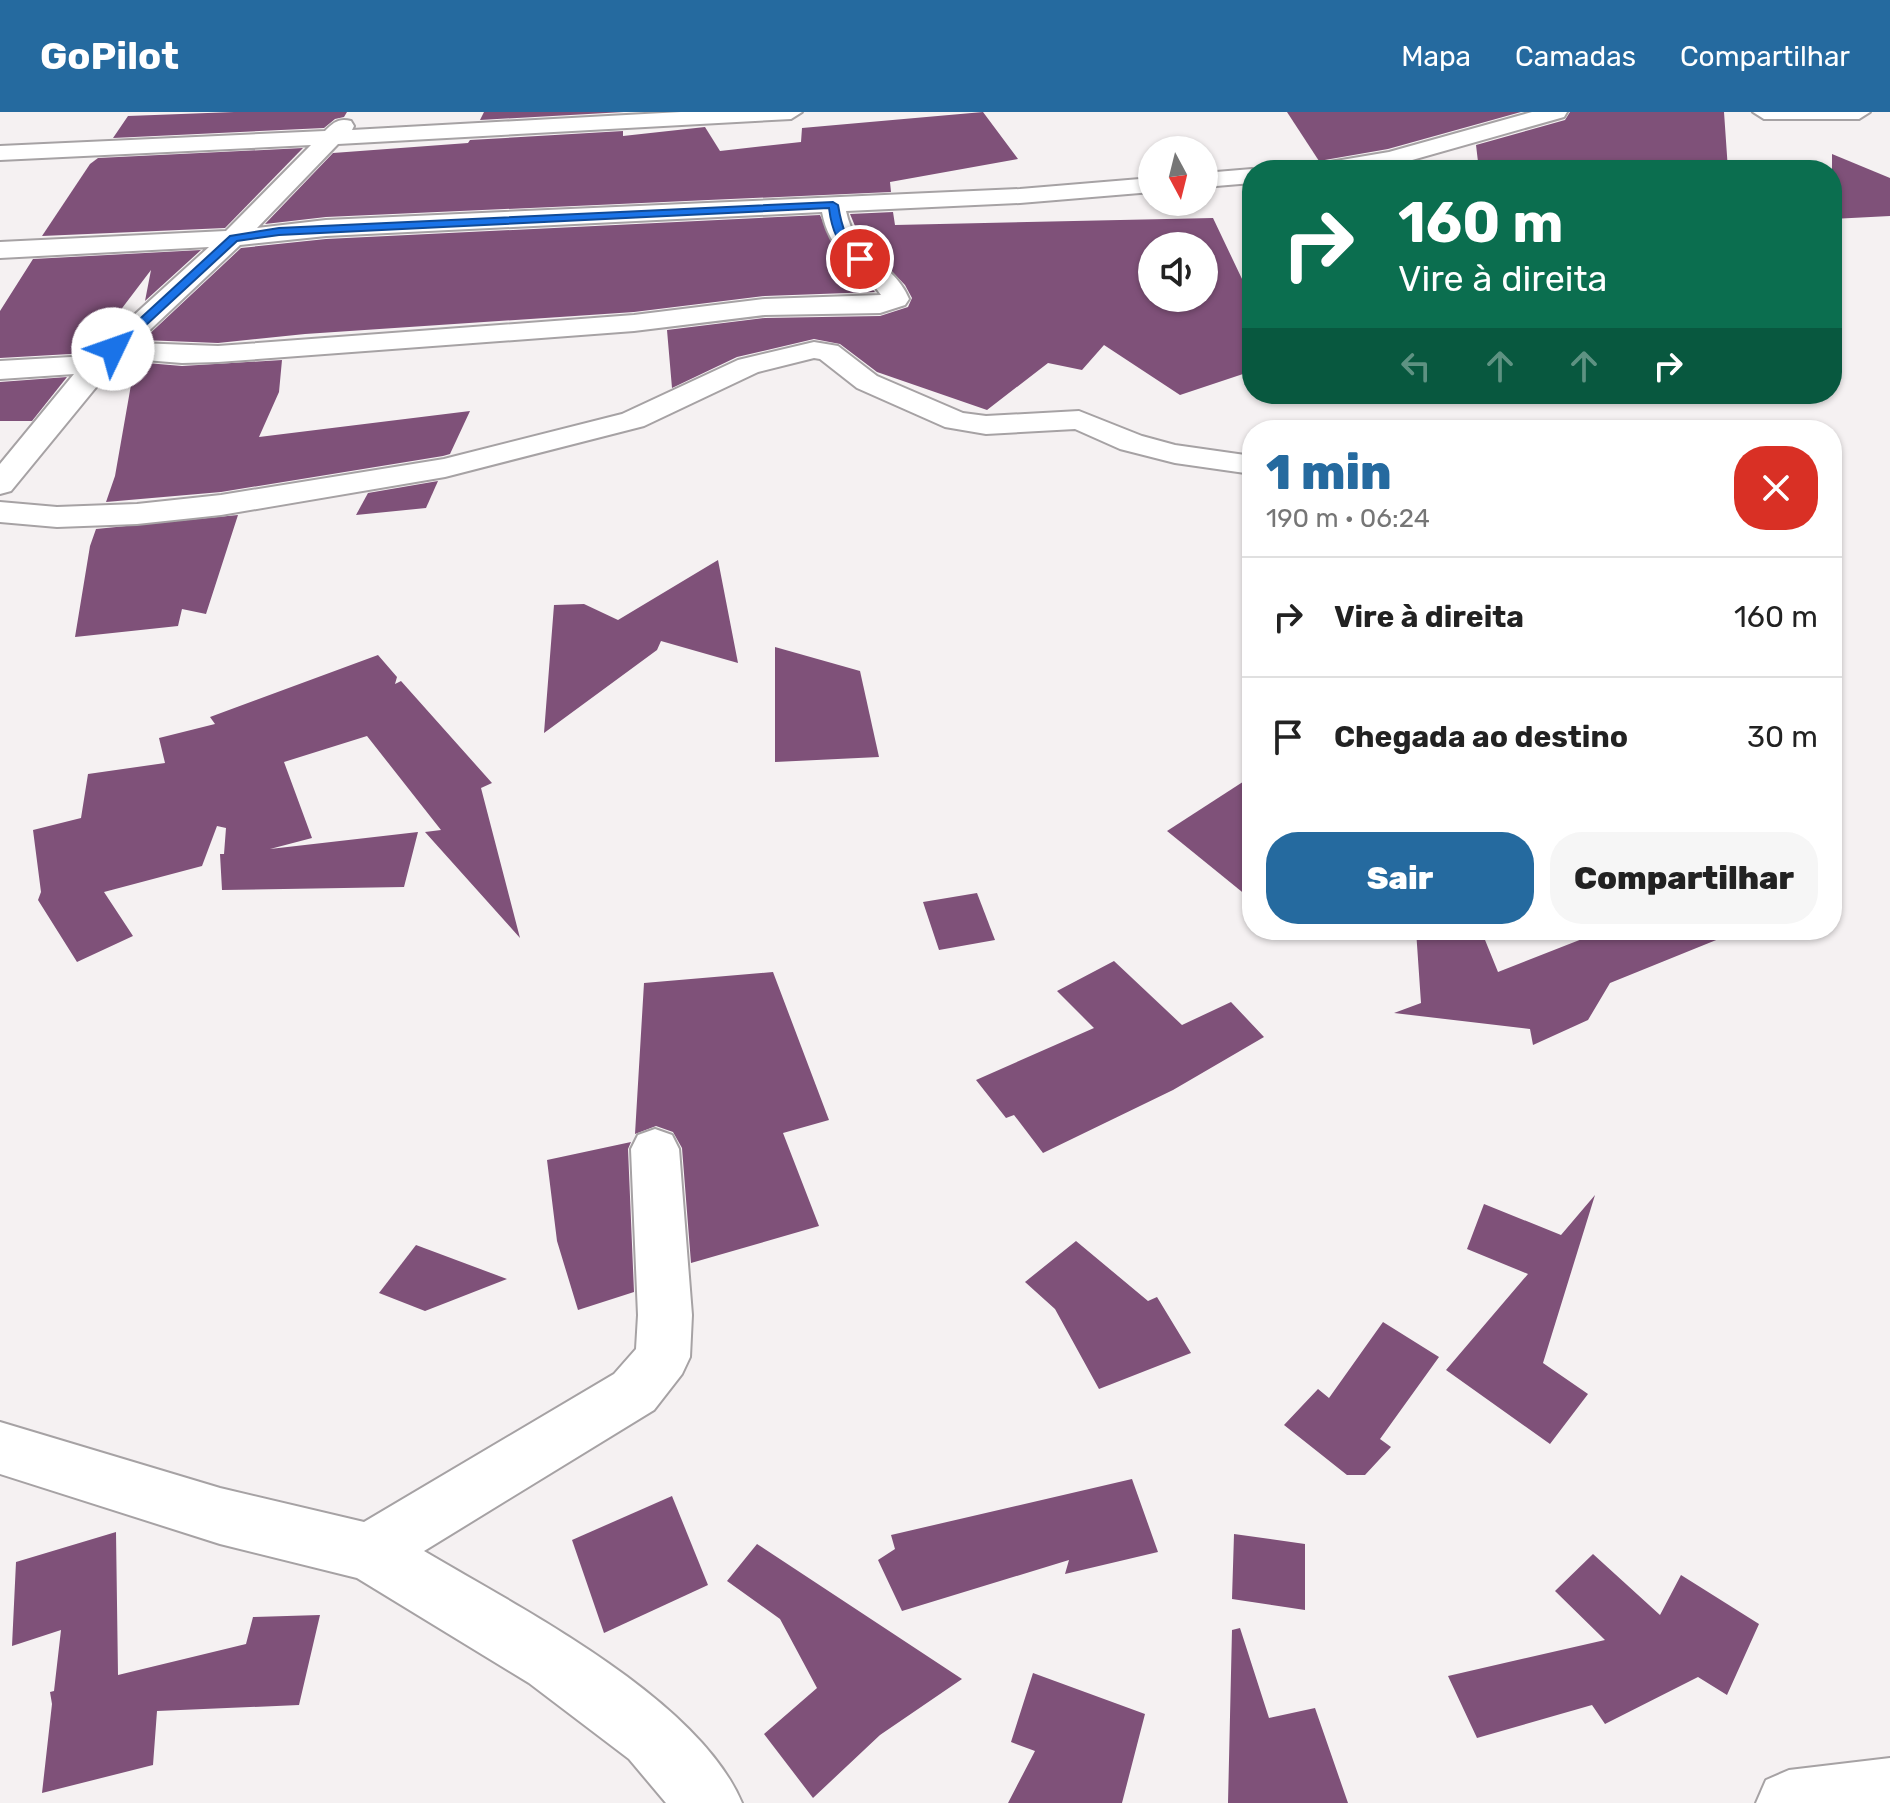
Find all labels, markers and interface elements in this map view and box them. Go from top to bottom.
text: GoPilot [40,33,179,79]
text: Mapa [1401,40,1471,73]
text: Camadas [1515,40,1636,73]
text: Compartilhar [1680,40,1850,73]
north arrow [1138,136,1218,216]
map controls [1138,136,1218,312]
text: 160 m [1398,190,1564,256]
icon: right [1266,192,1370,296]
pin [826,225,894,293]
button: sound [1138,232,1218,312]
icon: arrive [838,237,882,281]
text: Vire à direita [1398,257,1607,300]
position arrow [71,307,155,391]
icon: left [1394,344,1438,388]
icon: ahead [1478,344,1522,388]
icon: ahead [1562,344,1606,388]
icon: right [1646,344,1690,388]
text: 1 min [1266,444,1392,501]
button: close [1734,446,1818,530]
text: 190 m · 06:24 [1266,503,1430,534]
icon: right [1266,595,1310,639]
text: Vire à direita [1334,599,1524,635]
text: 160 m [1734,599,1818,635]
icon: arrive [1266,715,1310,759]
text: Chegada ao destino [1334,719,1628,755]
text: 30 m [1747,719,1818,755]
button: Sair [1266,832,1534,924]
button: Compartilhar [1550,832,1818,924]

